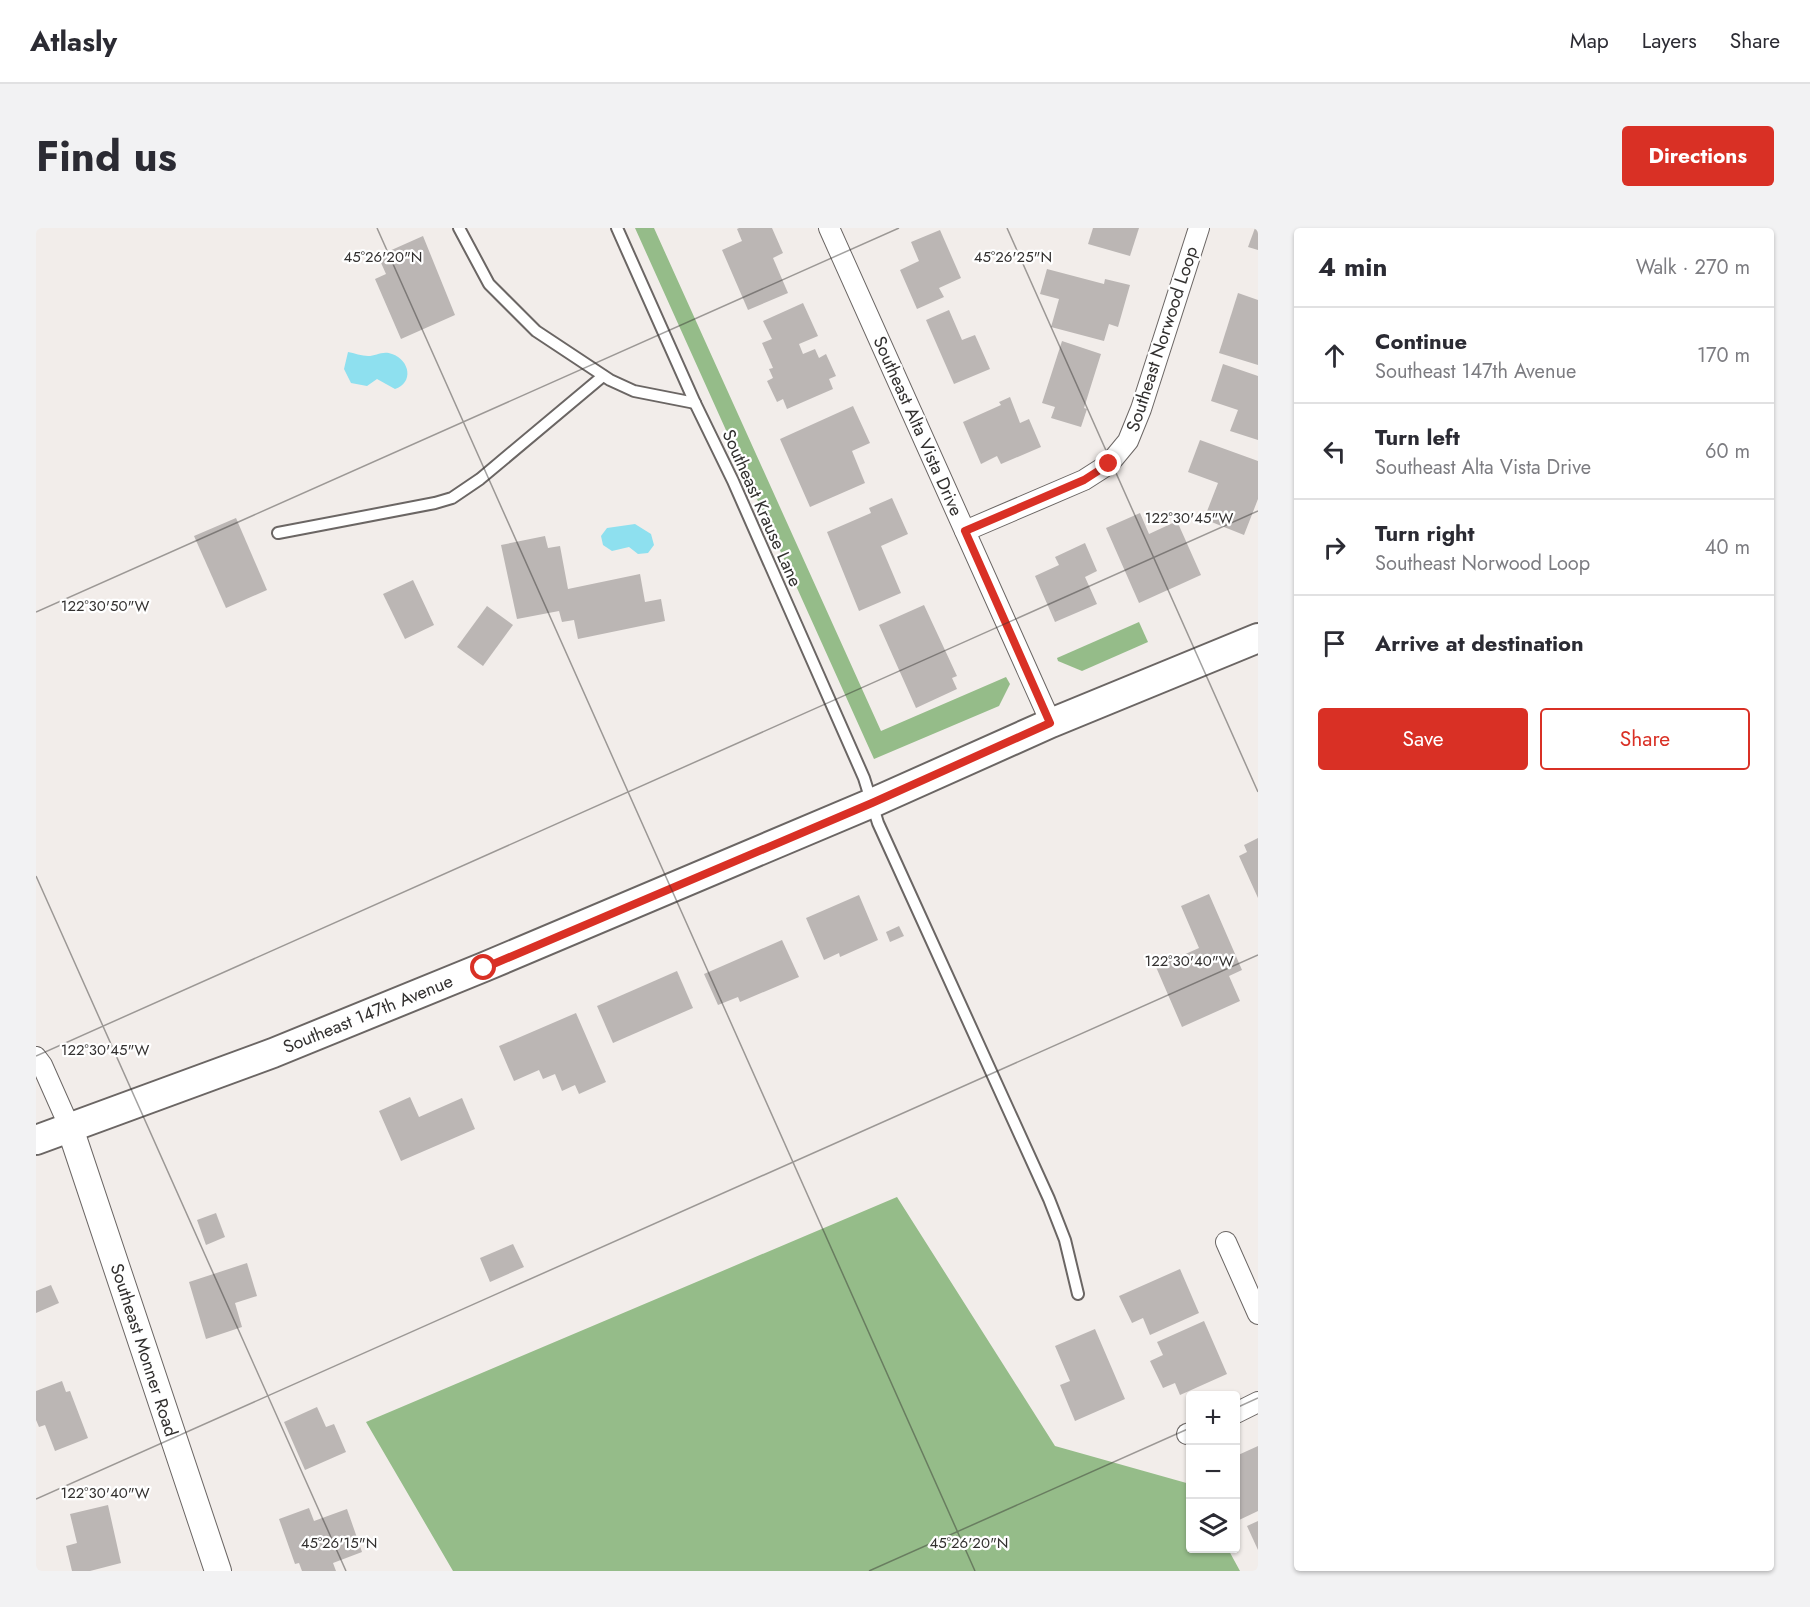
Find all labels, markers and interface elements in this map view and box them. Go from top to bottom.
text: Atlasly [30,21,117,62]
text: Map [1570,26,1609,56]
text: Layers [1642,26,1697,56]
text: Share [1730,26,1780,56]
text: Find us [36,126,177,187]
button: Directions [1622,126,1774,186]
street label: Southeast Norwood Loop [1120,243,1204,435]
text: 45°26'20"N [344,246,422,268]
text: 45°26'25"N [974,246,1052,268]
text: 4 min [1318,248,1387,286]
text: Walk · 270 m [1636,253,1750,282]
text: Continue [1375,325,1467,357]
street label: Southeast Alta Vista Drive [867,332,969,520]
icon: ahead [1318,339,1351,372]
text: 170 m [1697,341,1750,370]
text: Southeast 147th Avenue [1375,357,1576,386]
text: Turn left [1375,421,1460,453]
street label: Southeast Krause Lane [716,425,808,591]
icon: left [1318,435,1351,468]
text: 60 m [1705,437,1750,466]
route end [1095,450,1121,476]
text: Southeast Alta Vista Drive [1375,453,1591,482]
text: 122°30'45"W [1145,507,1233,529]
text: Turn right [1375,517,1475,549]
icon: right [1318,531,1351,564]
text: 40 m [1705,533,1750,562]
text: Southeast Norwood Loop [1375,549,1590,578]
text: 122°30'50"W [61,595,150,617]
icon: arrive [1318,627,1351,660]
text: Arrive at destination [1375,627,1584,659]
button: Save [1318,708,1528,770]
button: Share [1540,708,1750,770]
text: 122°30'40"W [1144,950,1234,972]
route start [470,954,496,980]
street label: Southeast 147th Avenue [279,968,457,1060]
text: 122°30'45"W [61,1039,149,1061]
street label: Southeast Monner Road [104,1260,184,1440]
map controls [1186,1391,1240,1553]
button: + [1186,1391,1240,1445]
button: − [1186,1445,1240,1499]
text: 122°30'40"W [60,1482,150,1504]
button: layers [1186,1499,1240,1553]
text: 45°26'15"N [301,1532,377,1554]
text: 45°26'20"N [930,1532,1008,1554]

